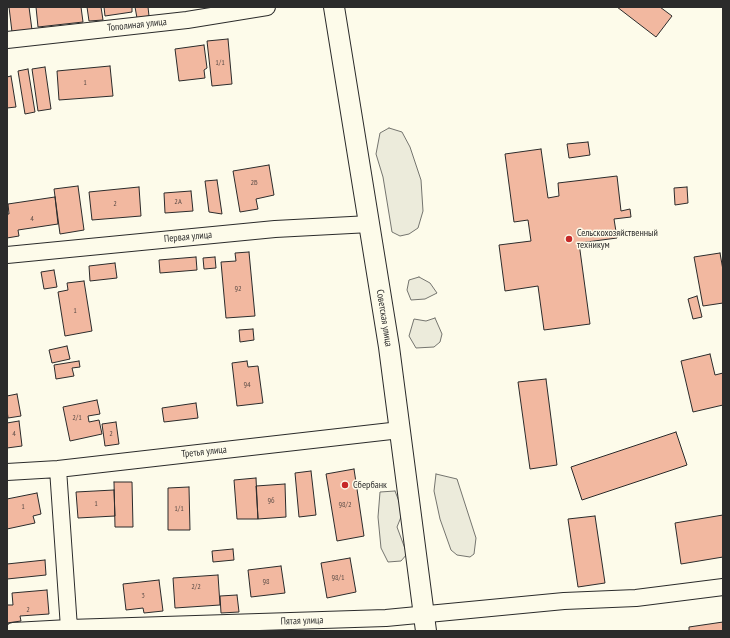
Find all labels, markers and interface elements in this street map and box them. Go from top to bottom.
street label: Тополиная улица [107,16,167,34]
house number: 1/1 [215,58,225,68]
house number: 1 [83,78,87,88]
house number: 2Б [250,178,258,188]
house number: 2А [174,197,182,207]
house number: 2 [113,199,117,209]
house number: 4 [30,214,34,224]
place label: Сельскохозяйственный техникум [577,227,658,250]
street label: Первая улица [163,229,213,245]
marker: Сельскохозяйственный техникум [564,234,574,244]
house number: 92 [234,284,242,294]
street label: Советская улица [374,289,394,347]
house number: 1 [73,306,77,316]
house number: 94 [243,380,251,390]
house number: 2/1 [72,413,82,423]
house number: 4 [12,429,16,439]
house number: 2 [109,429,113,439]
street label: Третья улица [181,444,227,460]
place label: Сбербанк [353,479,387,491]
marker: Сбербанк [340,480,350,490]
house number: 96 [267,496,275,506]
house number: 1 [94,499,98,509]
house number: 98/2 [338,500,352,510]
house number: 1 [21,502,25,512]
house number: 1/1 [174,504,184,514]
house number: 98/1 [331,573,345,583]
house number: 98 [262,577,270,587]
house number: 2/2 [191,582,201,592]
house number: 3 [141,591,145,601]
house number: 2 [26,605,30,615]
street label: Пятая улица [280,614,324,628]

